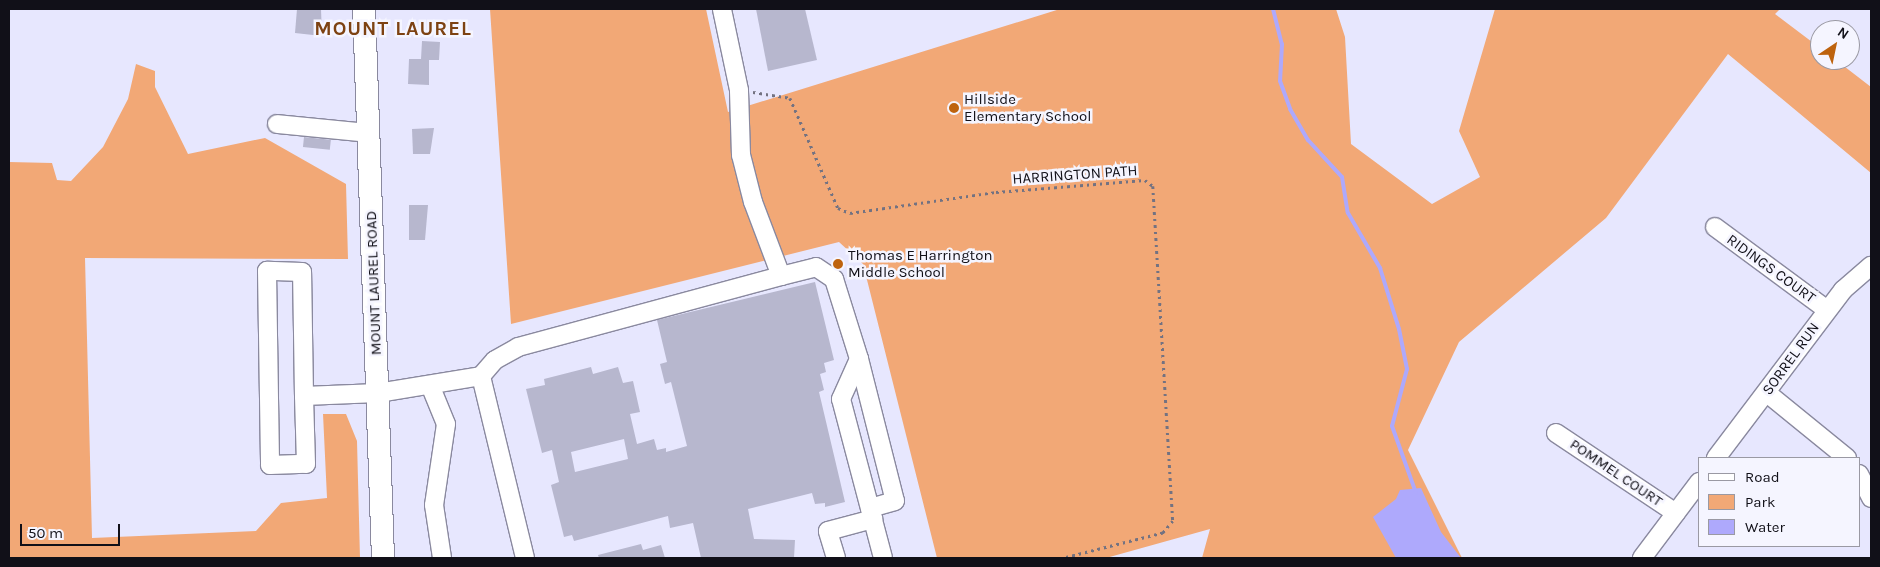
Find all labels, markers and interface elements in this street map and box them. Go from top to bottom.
district label: MOUNT LAUREL [313,16,473,40]
north arrow [1810,20,1860,70]
text: N [1834,23,1852,43]
place label: Hillside Elementary School [964,90,1091,125]
marker: Hillside Elementary School [948,102,960,114]
street label: HARRINGTON PATH [1012,162,1138,188]
street label: MOUNT LAUREL ROAD [362,210,386,356]
street label: RIDINGS COURT [1723,231,1819,307]
place label: Thomas E Harrington Middle School [848,246,992,281]
marker: Thomas E Harrington Middle School [832,258,844,270]
street label: SORREL RUN [1759,319,1823,399]
street label: POMMEL COURT [1566,435,1666,511]
legend [1698,457,1860,547]
text: Road [1745,468,1780,486]
text: Park [1745,493,1775,511]
scale bar [22,514,122,546]
text: Water [1745,518,1785,536]
text: 50 m [28,524,63,542]

